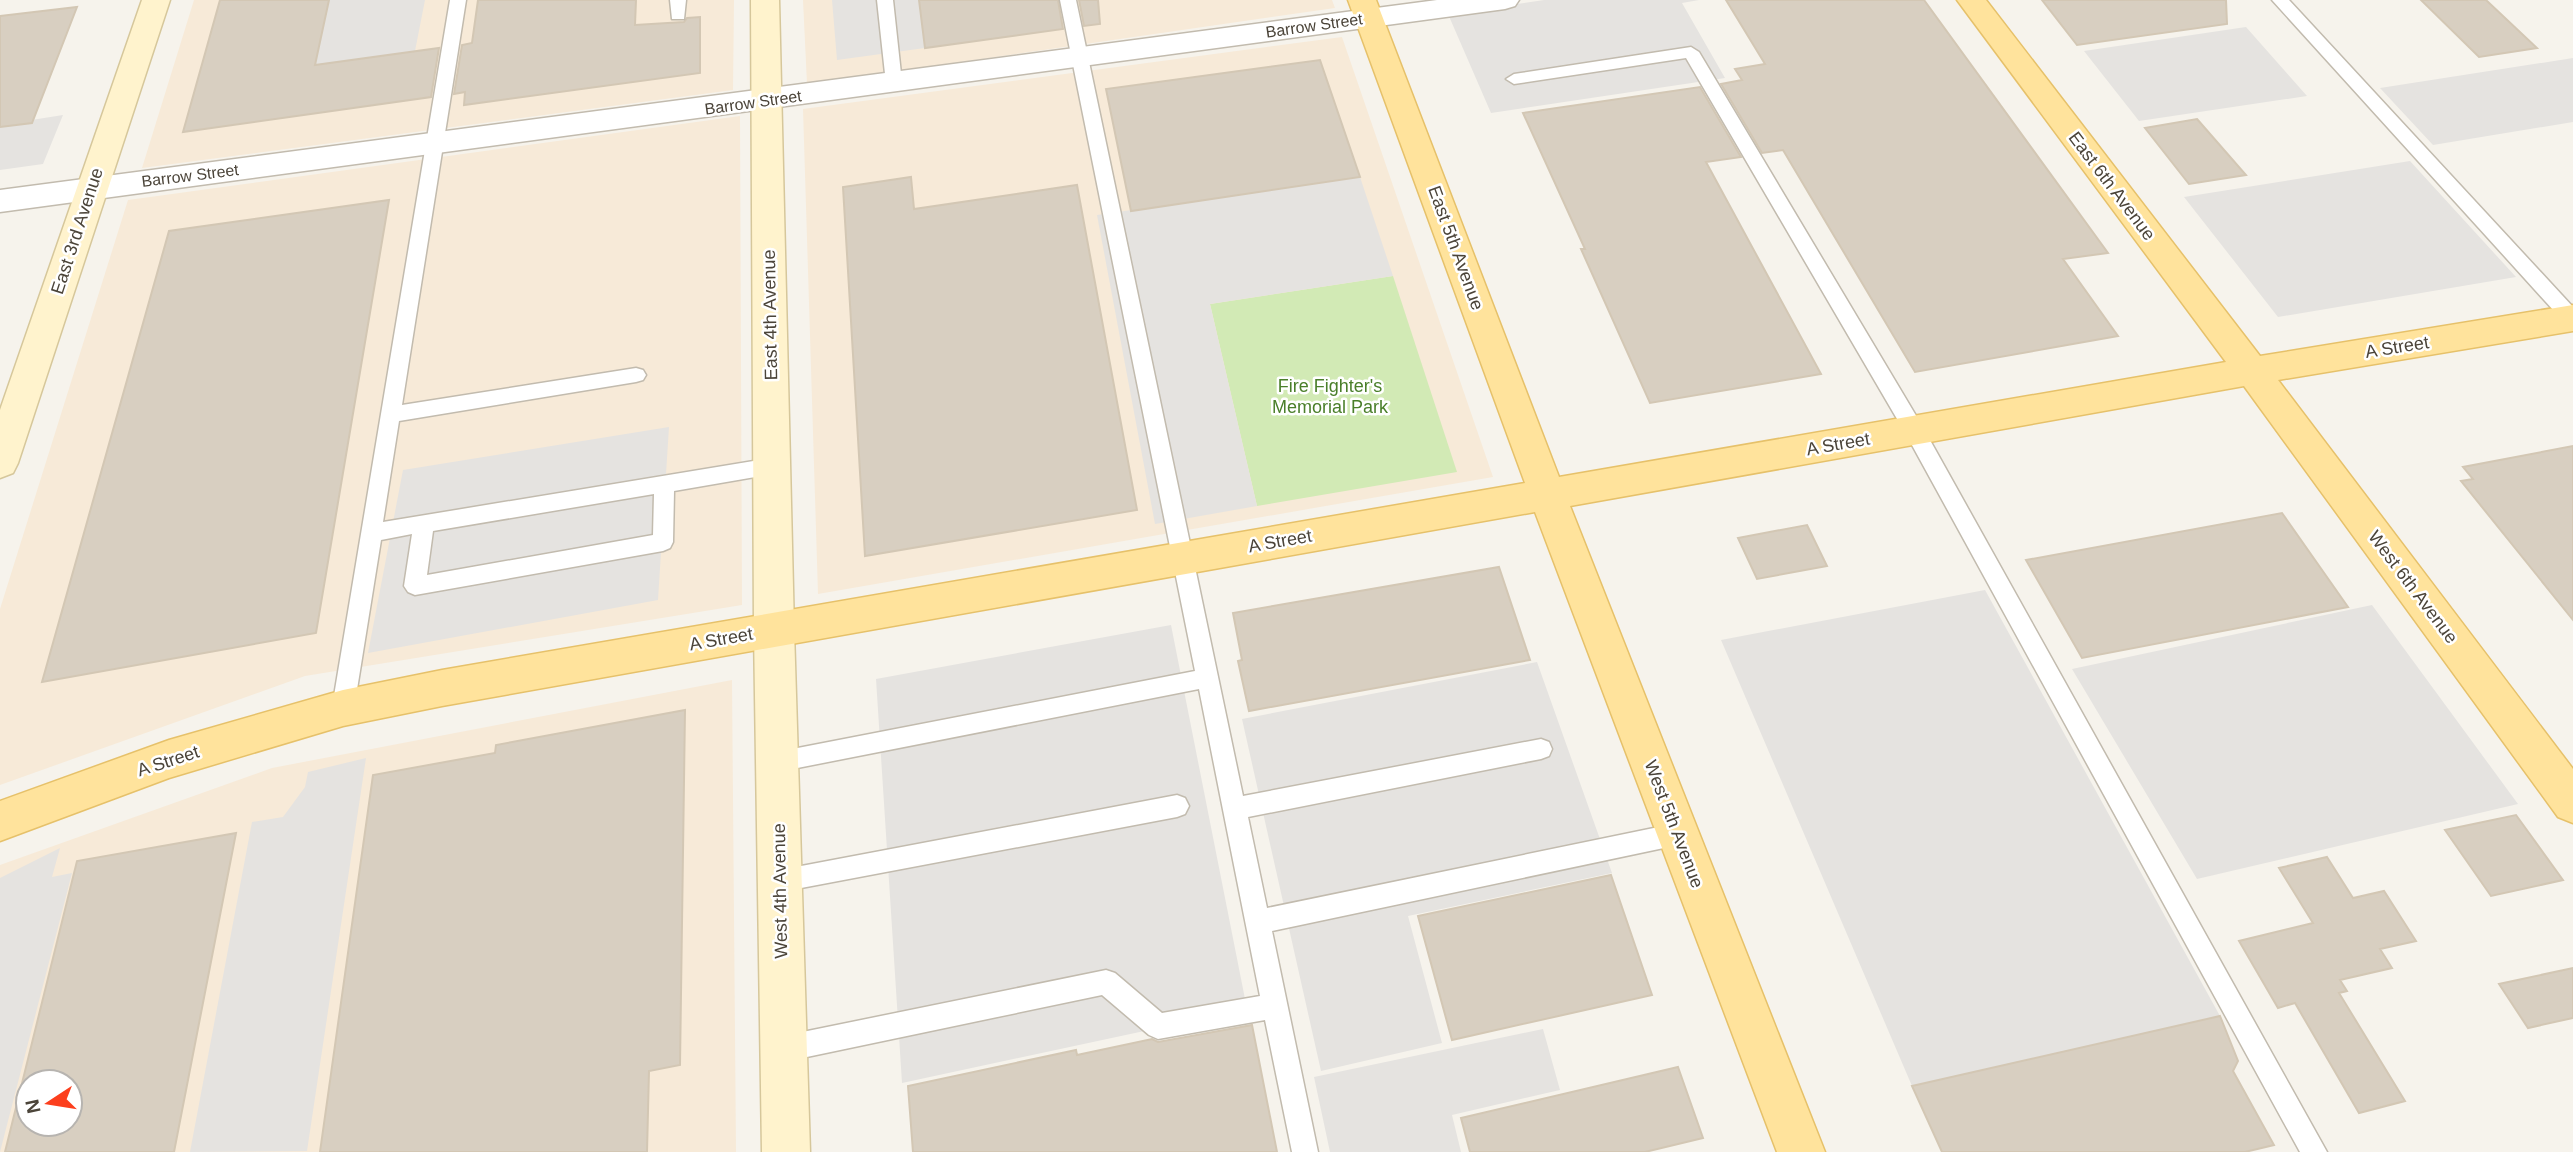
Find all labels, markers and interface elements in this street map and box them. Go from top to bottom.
street label: Barrow Street [1264,10,1364,41]
street label: Barrow Street [703,87,803,118]
street label: East 6th Avenue [2065,128,2159,244]
street label: Barrow Street [140,161,240,190]
street label: East 3rd Avenue [47,165,107,297]
street label: East 5th Avenue [1424,183,1488,313]
street label: East 4th Avenue [759,249,781,381]
street label: A Street [2364,332,2430,362]
park label: Fire Fighter's Memorial Park [1272,376,1389,417]
street label: A Street [1805,429,1871,459]
street label: A Street [1247,526,1313,556]
street label: West 6th Avenue [2364,527,2462,647]
street label: A Street [688,624,754,654]
street label: A Street [134,742,202,780]
street label: West 5th Avenue [1640,757,1708,891]
street label: West 4th Avenue [769,823,791,959]
north arrow [14,1068,84,1138]
text: N [21,1098,45,1115]

